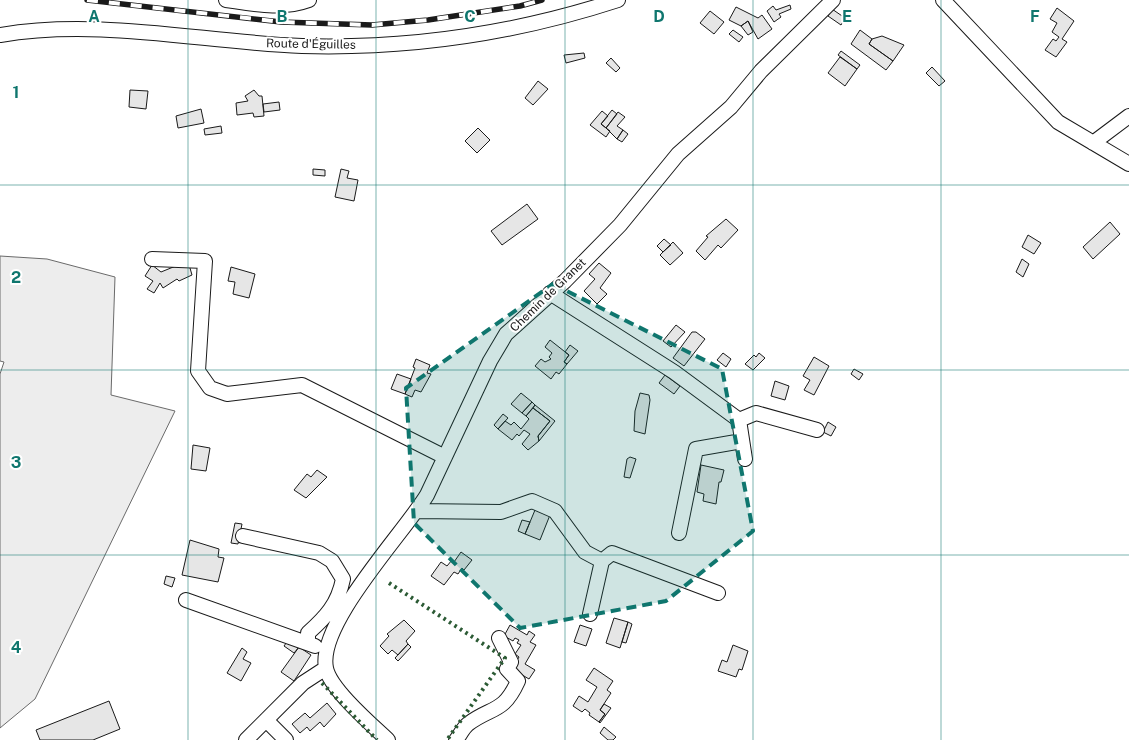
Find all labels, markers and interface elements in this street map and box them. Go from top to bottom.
text: A [88,7,100,26]
text: B [277,7,288,26]
text: C [464,7,476,26]
text: D [653,7,665,26]
text: E [842,7,852,26]
text: F [1030,7,1040,26]
street label: Route d'Éguilles [266,36,356,52]
text: 1 [13,83,19,102]
street label: Chemin de Granet [507,255,589,335]
text: 2 [11,268,21,287]
text: 3 [11,453,21,472]
text: 4 [11,638,22,657]

